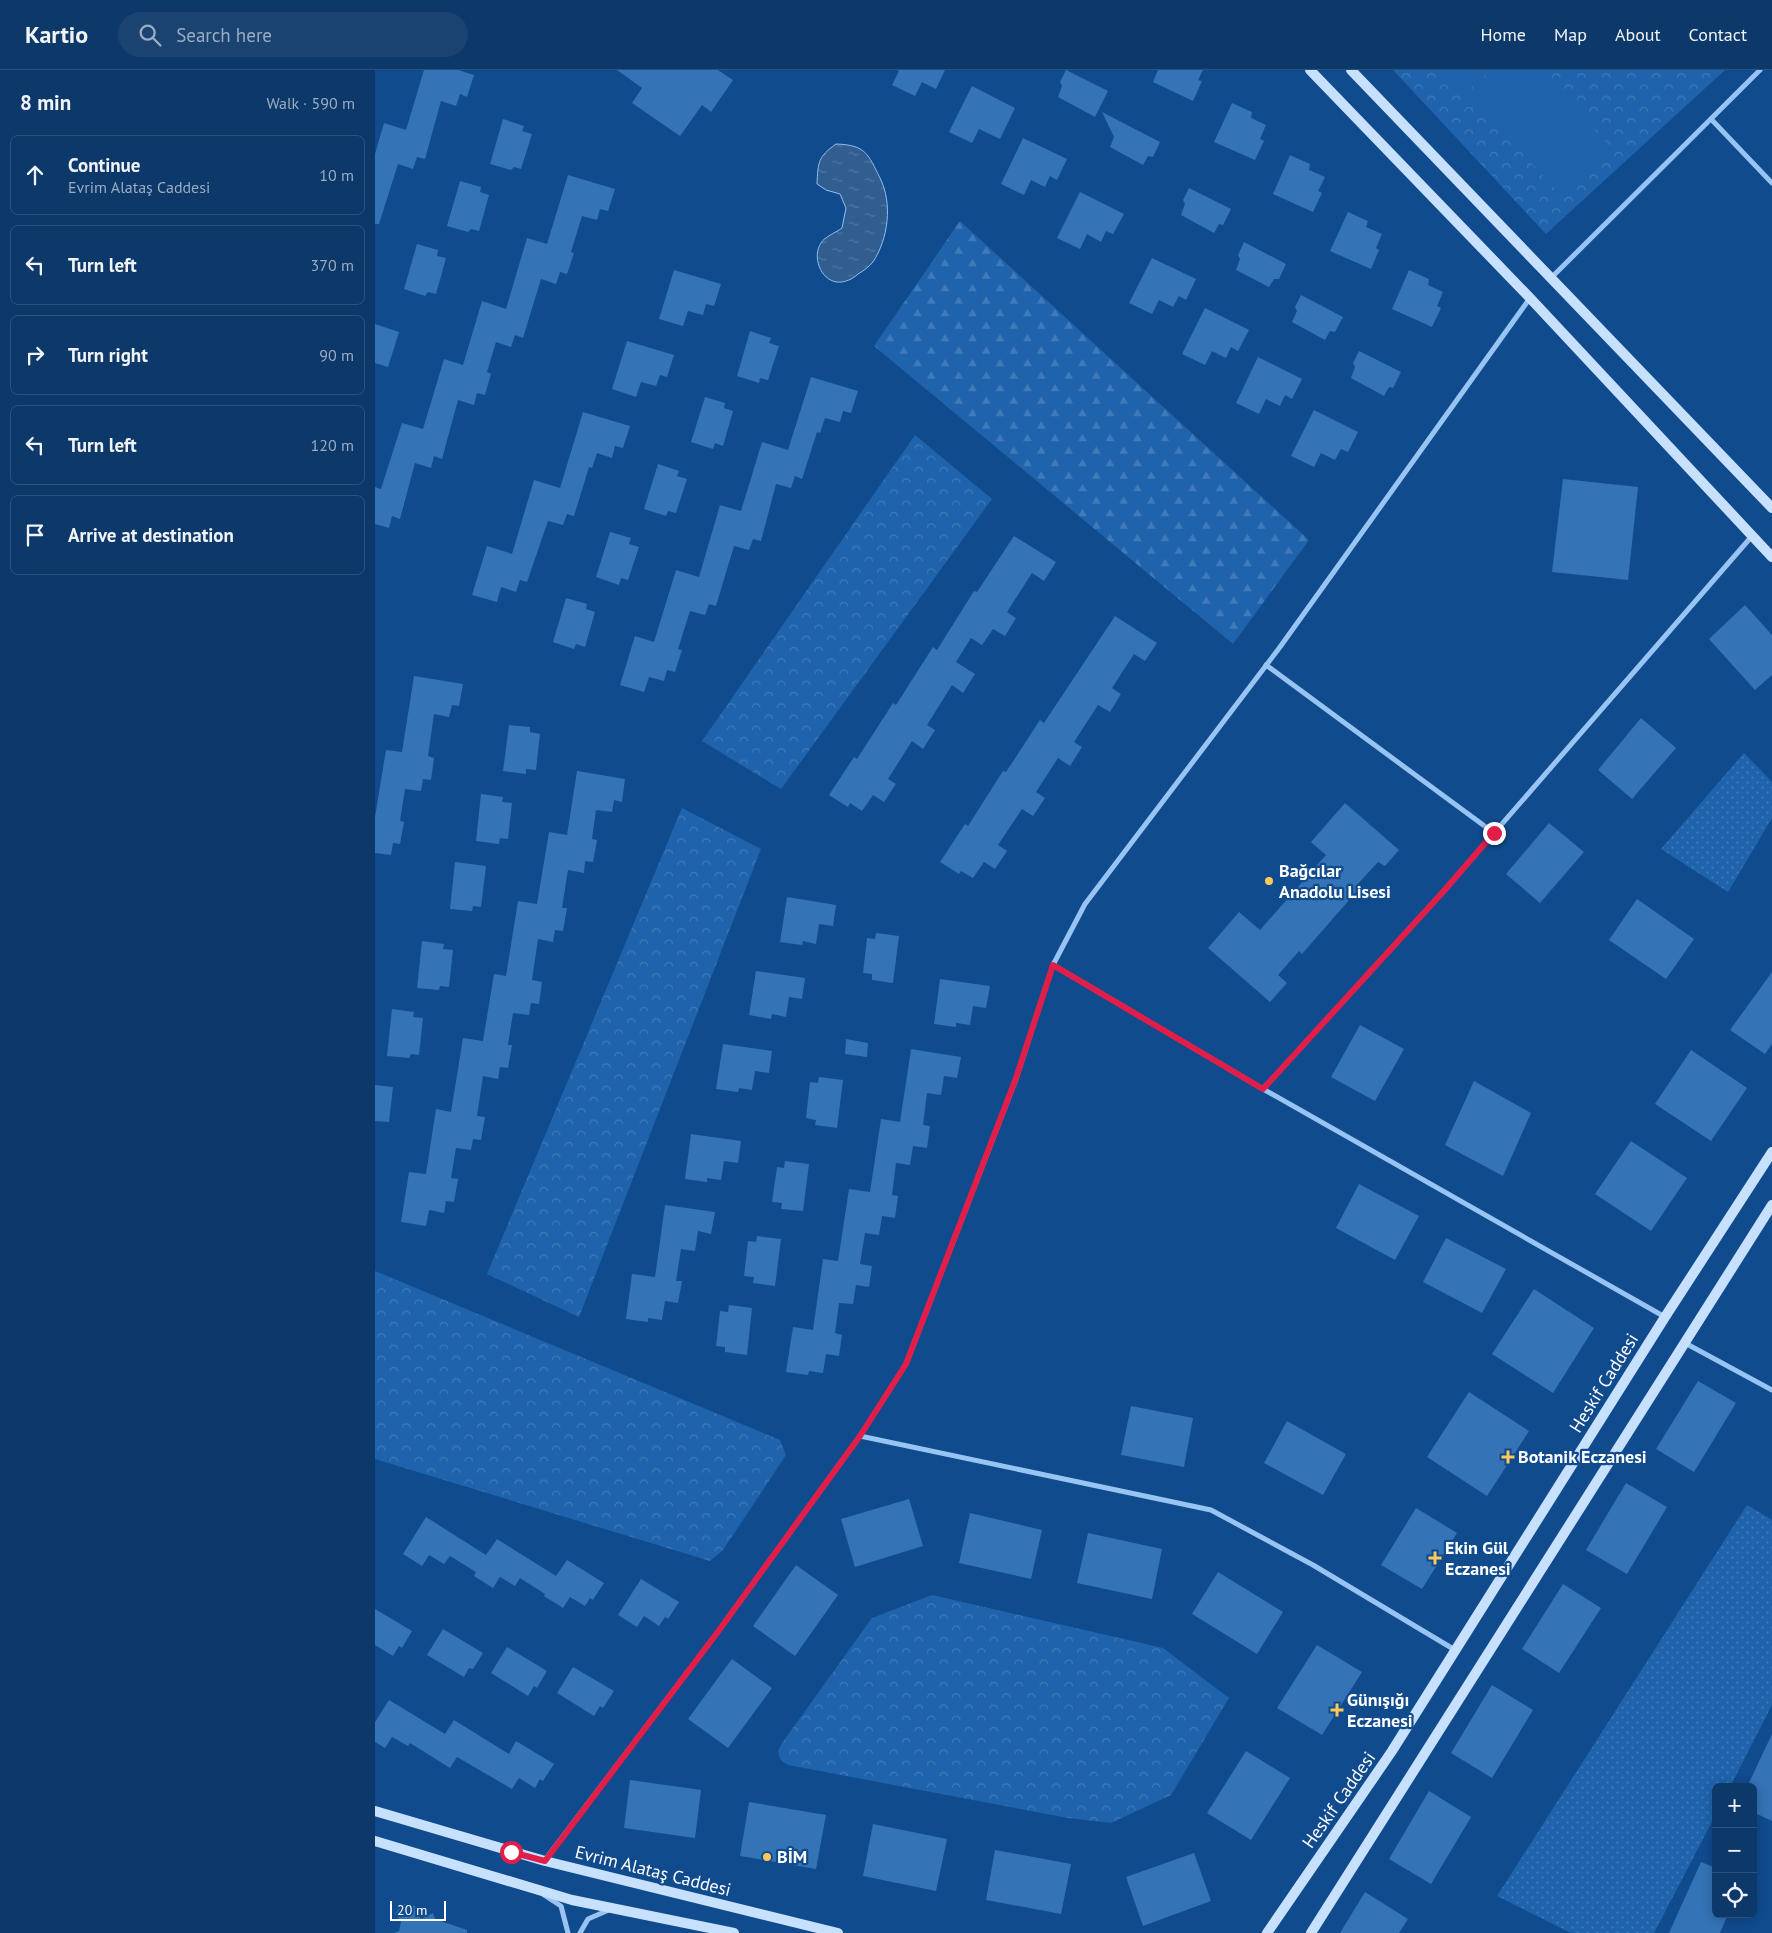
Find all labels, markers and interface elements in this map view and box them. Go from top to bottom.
search box [118,12,468,57]
text: Kartio [25,19,88,50]
icon: search [136,21,164,49]
text: Search here [176,23,272,47]
text: Home [1480,23,1526,46]
text: Map [1554,23,1587,46]
text: About [1615,23,1661,46]
text: Contact [1689,23,1747,46]
text: 8 min [20,89,71,116]
text: Walk · 590 m [266,93,355,113]
text: Continue [68,153,140,177]
icon: ahead [21,161,49,189]
text: 10 m [319,165,354,185]
text: Evrim Alataş Caddesi [68,177,210,197]
icon: left [21,251,49,279]
text: Turn left [68,253,137,277]
text: 370 m [311,255,354,275]
icon: right [21,341,49,369]
text: Turn right [68,343,148,367]
text: 90 m [319,345,354,365]
icon: left [21,431,49,459]
text: Turn left [68,433,137,457]
text: 120 m [311,435,354,455]
icon: arrive [21,521,49,549]
text: Arrive at destination [68,523,234,547]
route end [1483,822,1506,845]
place label: Bağcılar Anadolu Lisesi [1279,859,1391,903]
marker: Bağcılar Anadolu Lisesi [1263,875,1275,887]
street label: Heskif Caddesi [1564,1329,1643,1437]
place label: Botanik Eczanesi [1518,1445,1647,1468]
marker: Botanik Eczanesi [1502,1451,1514,1463]
place label: Ekin Gül Eczanesi [1445,1536,1511,1580]
marker: Ekin Gül Eczanesi [1429,1552,1441,1564]
place label: Günışığı Eczanesi [1347,1688,1413,1732]
marker: Günışığı Eczanesi [1331,1704,1343,1716]
street label: Heskif Caddesi [1297,1747,1380,1852]
map controls [1712,1783,1757,1918]
button: + [1712,1783,1757,1828]
button: − [1712,1828,1757,1873]
street label: Evrim Alataş Caddesi [573,1840,734,1901]
route start [500,1841,523,1864]
place label: BİM [777,1845,807,1868]
marker: BİM [761,1851,773,1863]
button: locate [1712,1873,1757,1918]
scale bar [390,1898,446,1921]
text: 20 m [397,1901,427,1919]

